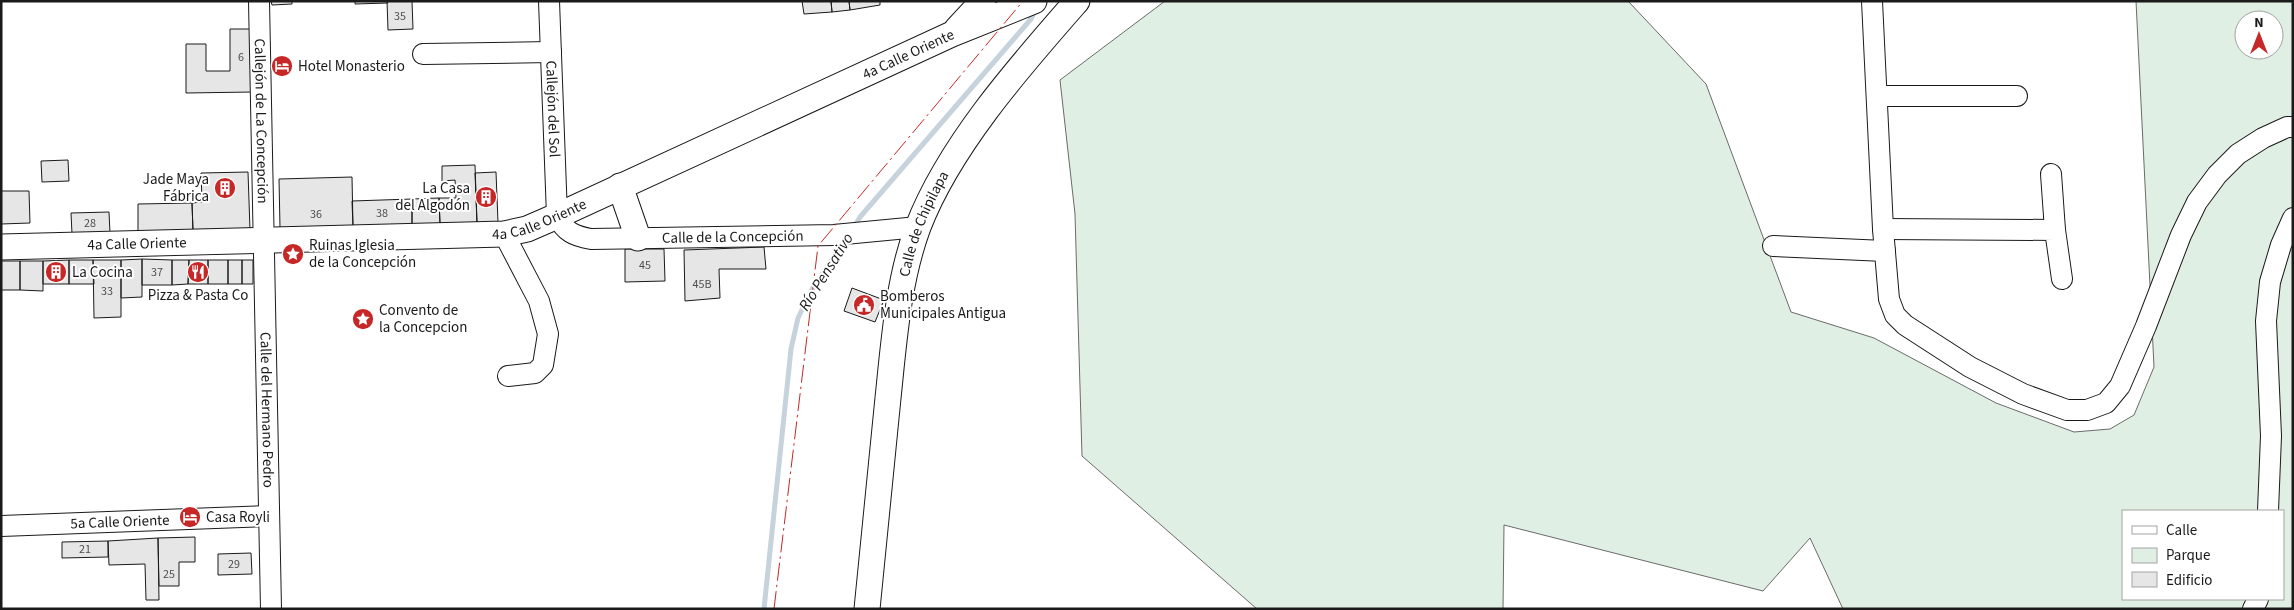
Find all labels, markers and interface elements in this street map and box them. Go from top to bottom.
house number: 35 [394,8,406,25]
north arrow [2234,10,2284,60]
text: N [2254,13,2264,33]
street label: 4a Calle Oriente [859,24,958,85]
street label: Callejón de La Concepción [249,38,273,204]
house number: 6 [238,49,244,66]
hotel icon: Hotel Monasterio [270,54,294,78]
place label: Hotel Monasterio [298,56,405,77]
street label: Callejón del Sol [541,60,565,158]
street label: Calle de Chipilapa [894,167,954,279]
place label: Jade Maya Fábrica [143,169,209,207]
building icon: Jade Maya Fábrica [213,176,237,200]
place label: La Casa del Algodón [395,178,470,216]
building icon: La Casa del Algodón [474,185,498,209]
street label: 4a Calle Oriente [492,193,590,245]
house number: 38 [376,205,388,222]
house number: 36 [310,206,322,223]
house number: 28 [84,215,96,232]
street label: Calle de la Concepción [662,225,804,248]
water label: Río Pensativo [793,229,859,315]
street label: 4a Calle Oriente [87,232,187,255]
place label: Ruinas Iglesia de la Concepción [309,235,416,273]
place icon: Ruinas Iglesia de la Concepción [281,242,305,266]
house number: 45 [639,257,651,274]
building icon: La Cocina [44,260,68,284]
restaurant icon: Pizza & Pasta Co [186,260,210,284]
place label: La Cocina [72,262,133,283]
house number: 37 [151,264,163,281]
house number: 45B [693,276,711,293]
house number: 33 [101,283,113,300]
place label: Pizza & Pasta Co [148,285,248,306]
place label: Bomberos Municipales Antigua [880,286,1006,324]
public building icon: Bomberos Municipales Antigua [852,293,876,317]
place label: Convento de la Concepcion [379,300,467,338]
place icon: Convento de la Concepcion [351,307,375,331]
street label: Calle del Hermano Pedro [255,332,279,488]
hotel icon: Casa Royli [178,505,202,529]
place label: Casa Royli [206,507,270,528]
street label: 5a Calle Oriente [70,509,170,534]
legend [2122,510,2284,600]
text: Calle [2166,520,2197,541]
house number: 21 [79,541,91,558]
text: Parque [2166,545,2210,566]
house number: 29 [228,556,240,573]
house number: 25 [163,566,175,583]
text: Edificio [2166,570,2213,591]

